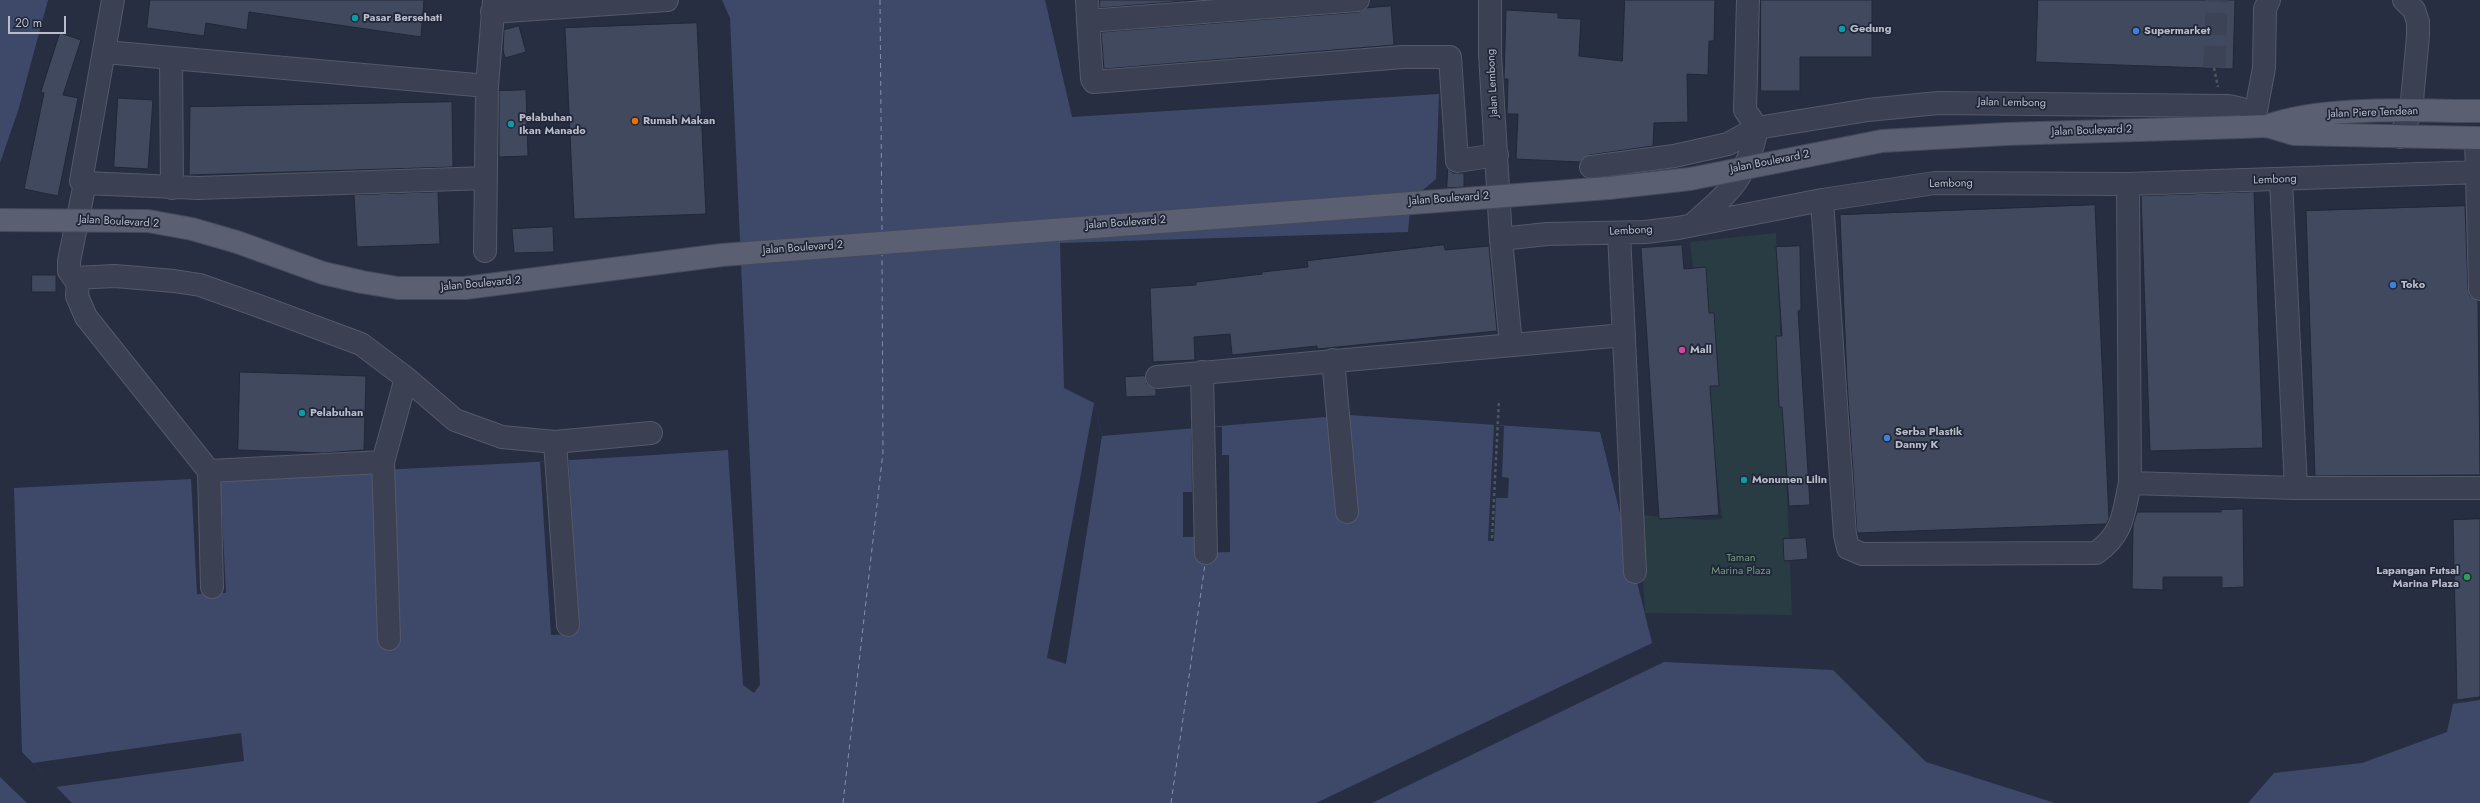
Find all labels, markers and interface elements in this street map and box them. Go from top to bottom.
scale bar [10,8,68,34]
place label: Pasar Bersehati [363,11,442,25]
marker: Pasar Bersehati [350,13,360,23]
text: 20 m [15,14,42,32]
place label: Gedung [1850,22,1891,36]
marker: Gedung [1837,24,1847,34]
place label: Supermarket [2144,24,2210,38]
marker: Supermarket [2131,26,2141,36]
street label: Jalan Lembong [1485,49,1501,117]
street label: Jalan Lembong [1978,96,2046,110]
street label: Jalan Piere Tendean [2328,105,2418,121]
place label: Pelabuhan Ikan Manado [519,111,586,137]
place label: Rumah Makan [643,114,715,128]
marker: Rumah Makan [630,116,640,126]
marker: Pelabuhan Ikan Manado [506,119,516,129]
street label: Jalan Boulevard 2 [2052,123,2132,139]
street label: Jalan Boulevard 2 [1729,148,1811,176]
street label: Lembong [2253,173,2297,187]
street label: Lembong [1929,177,1973,191]
street label: Jalan Boulevard 2 [1408,190,1490,208]
street label: Jalan Boulevard 2 [78,213,160,231]
street label: Jalan Boulevard 2 [1085,214,1167,232]
street label: Lembong [1609,223,1653,239]
street label: Jalan Boulevard 2 [762,239,844,257]
street label: Jalan Boulevard 2 [440,274,522,294]
place label: Toko [2401,278,2425,292]
marker: Toko [2388,280,2398,290]
place label: Mall [1690,343,1712,357]
marker: Mall [1677,345,1687,355]
place label: Pelabuhan [310,406,363,420]
marker: Pelabuhan [297,408,307,418]
place label: Serba Plastik Danny K [1895,425,1962,451]
marker: Serba Plastik Danny K [1882,433,1892,443]
place label: Monumen Lilin [1752,473,1827,487]
marker: Monumen Lilin [1739,475,1749,485]
park label: Taman Marina Plaza [1711,551,1771,577]
place label: Lapangan Futsal Marina Plaza [2376,564,2459,590]
marker: Lapangan Futsal Marina Plaza [2462,572,2472,582]

